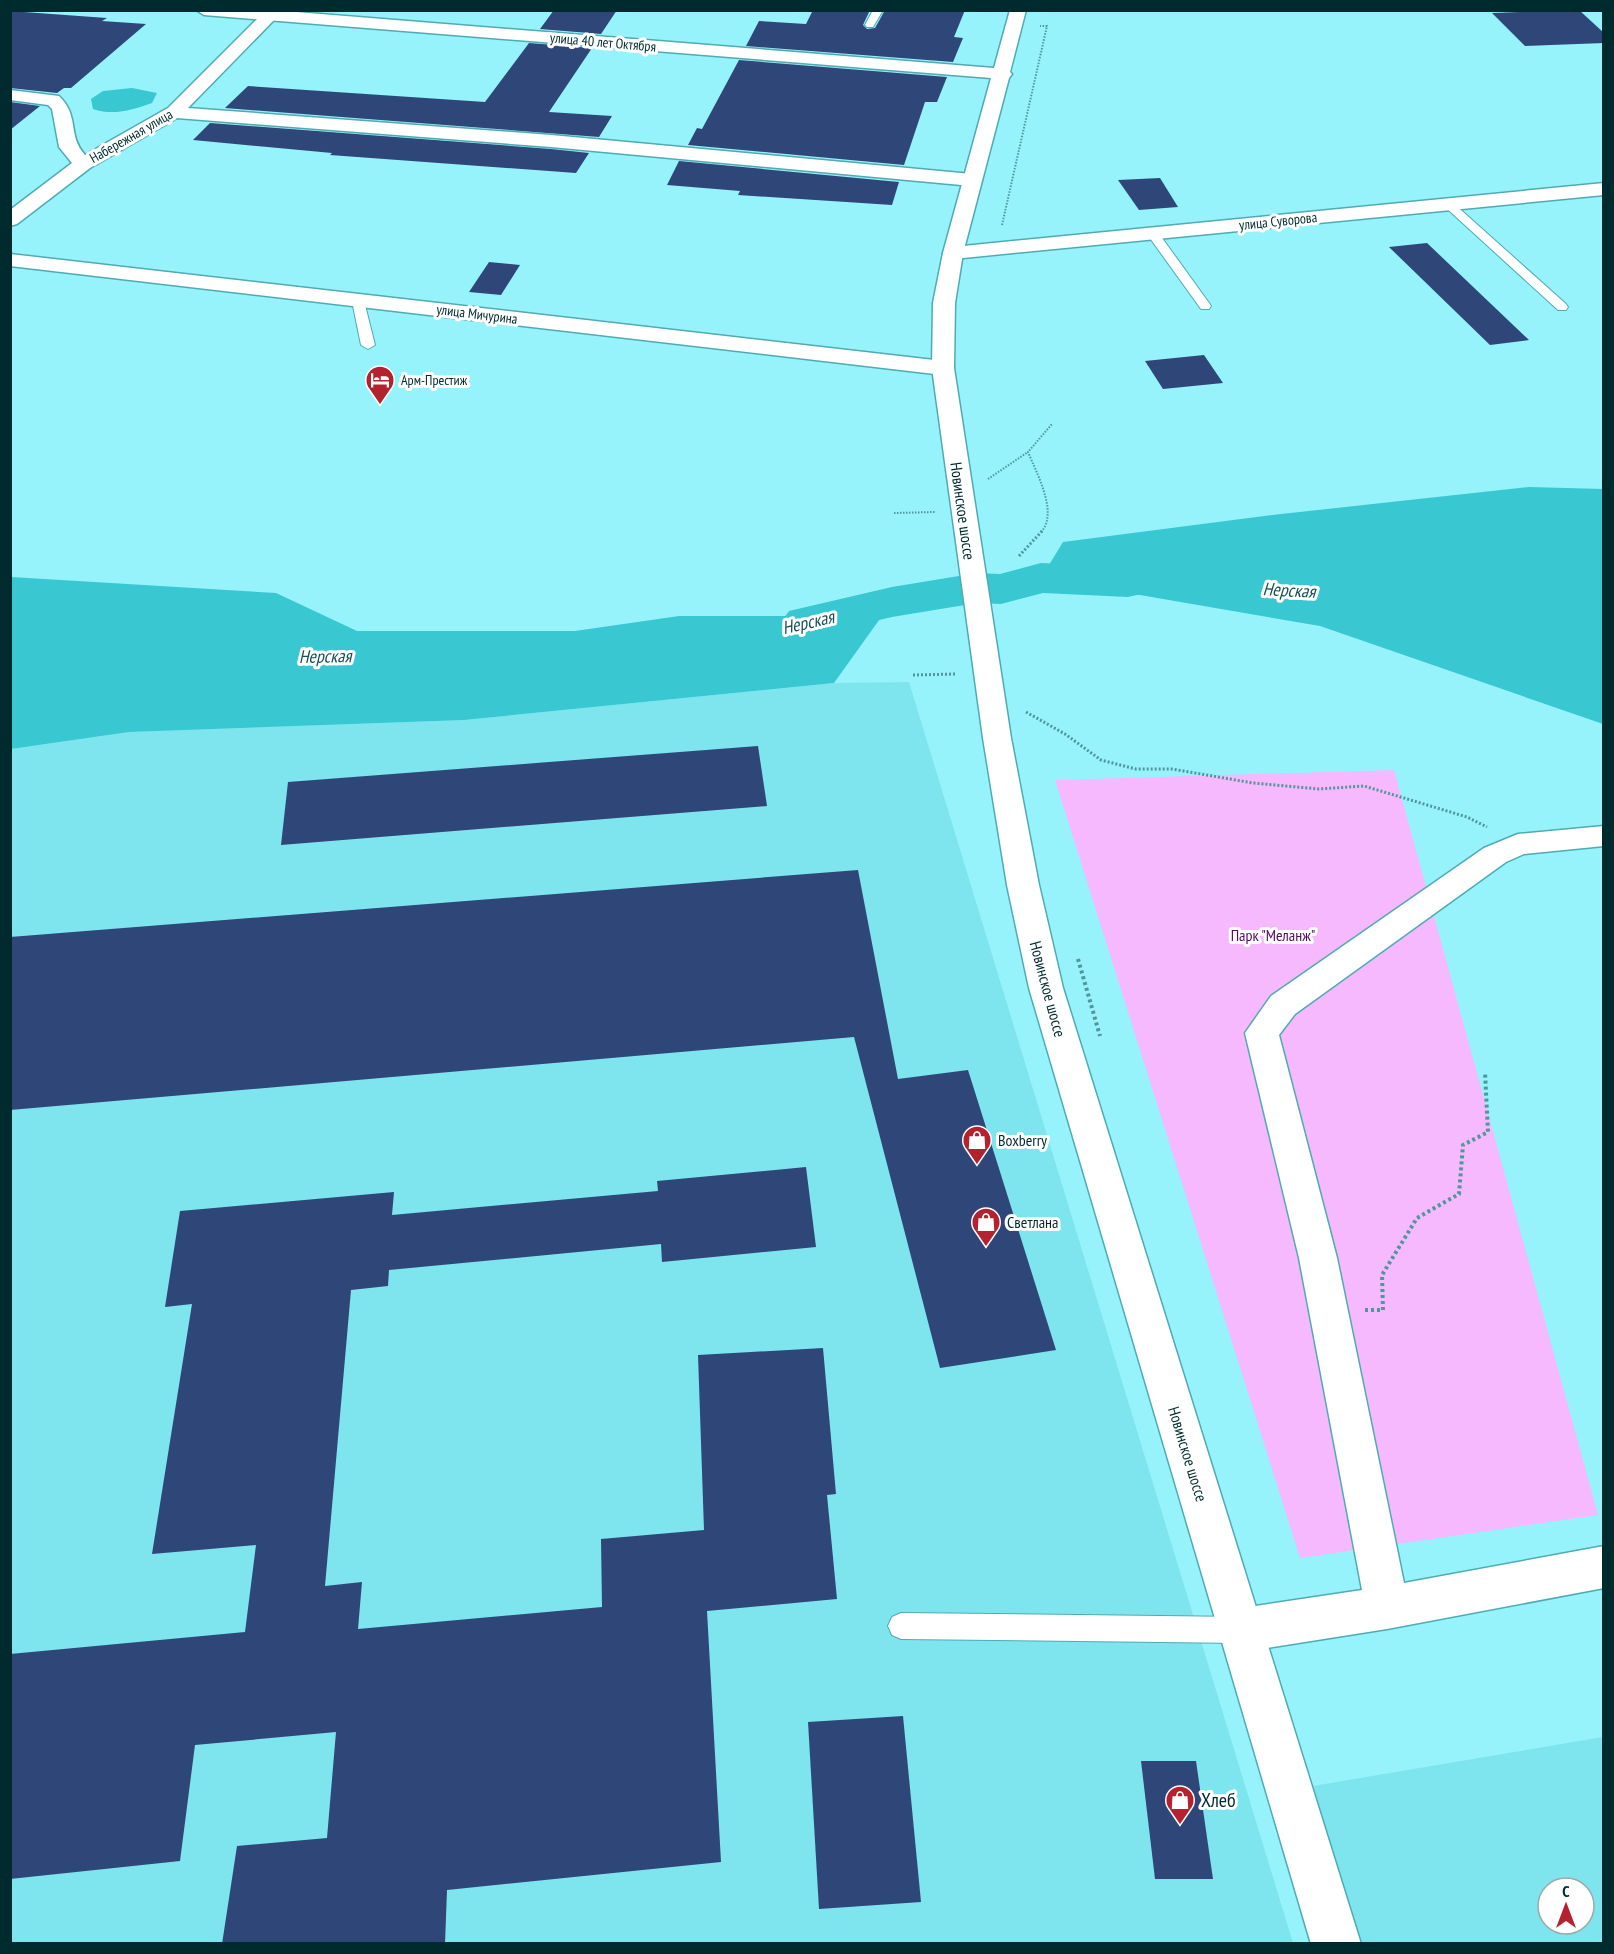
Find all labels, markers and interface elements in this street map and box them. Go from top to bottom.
street label: улица 40 лет Октября [549,28,657,56]
street label: Набережная улица [86,105,176,167]
street label: улица Суворова [1238,208,1318,234]
street label: улица Мичурина [435,300,519,328]
hotel icon: Арм-Престиж [364,364,396,406]
place label: Арм-Престиж [401,371,468,389]
street label: Новинское шоссе [946,461,980,561]
water label: Нерская [1262,577,1318,603]
water label: Нерская [780,604,838,639]
water label: Нерская [299,644,353,668]
park label: Парк "Меланж" [1231,925,1315,945]
street label: Новинское шоссе [1026,939,1070,1039]
shop icon: Boxberry [961,1124,993,1166]
place label: Boxberry [998,1130,1047,1150]
shop icon: Светлана [970,1206,1002,1248]
place label: Светлана [1007,1212,1058,1232]
street label: Новинское шоссе [1164,1404,1212,1504]
shop icon: Хлеб [1164,1784,1196,1826]
place label: Хлеб [1201,1787,1236,1813]
north arrow [1536,1876,1596,1936]
text: С [1562,1881,1570,1901]

